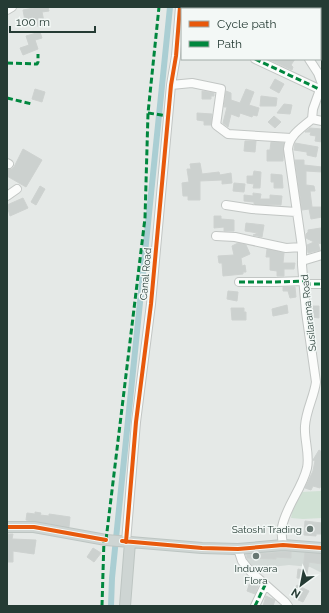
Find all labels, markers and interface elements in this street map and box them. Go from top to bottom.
scale bar [10,8,95,34]
legend [181,8,321,60]
text: 100 m [16,15,50,29]
text: Cycle path [217,17,276,31]
text: Path [217,37,242,51]
street label: Canal Road [138,247,153,301]
street label: Susilarama Road [299,274,318,352]
place label: Satoshi Trading [232,524,302,535]
marker: Satoshi Trading [305,524,315,534]
marker: Induwara Flora [251,551,261,561]
place label: Induwara Flora [235,563,277,586]
north arrow [281,565,321,605]
text: N [289,585,303,601]

